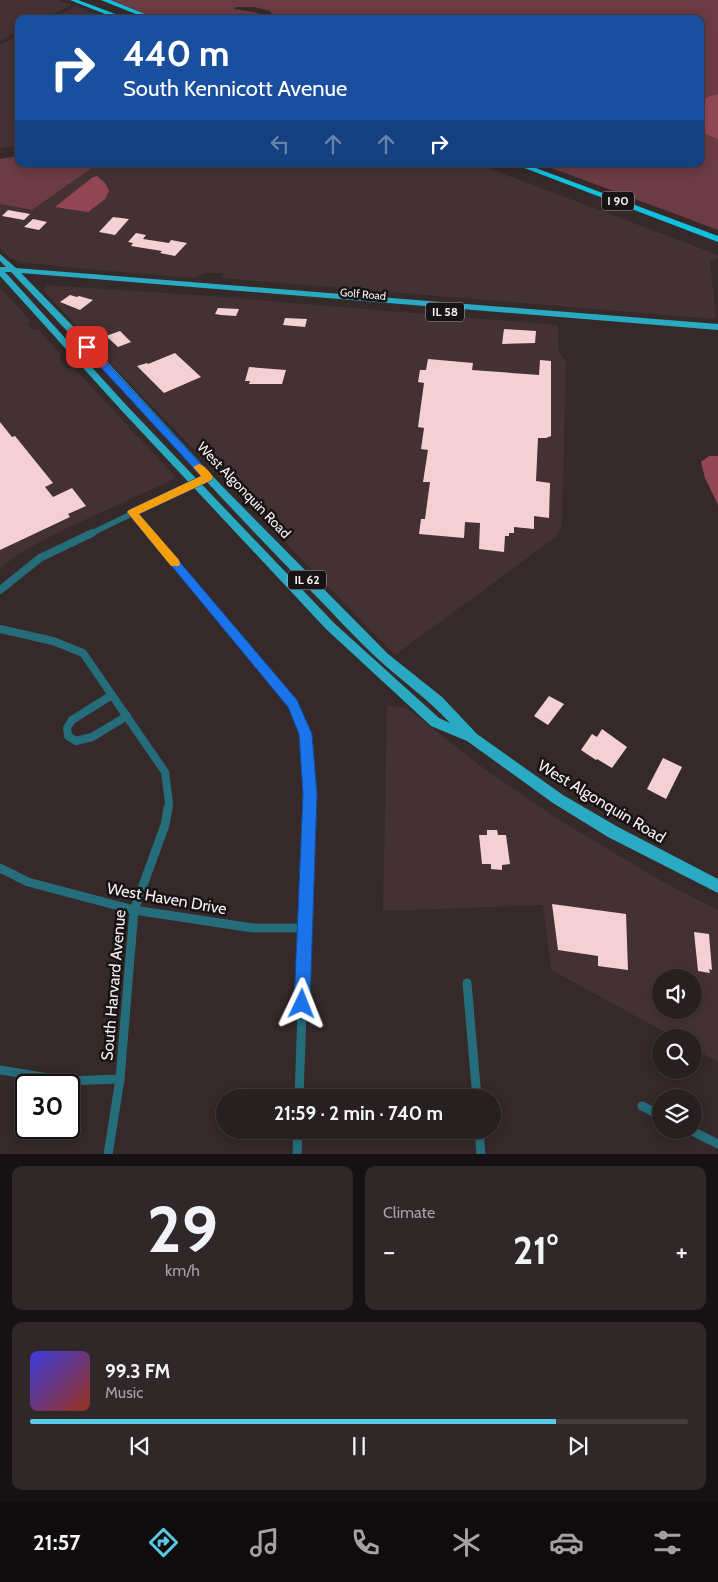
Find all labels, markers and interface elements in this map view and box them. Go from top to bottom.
text: 440 m [123,32,229,75]
icon: right [40,35,105,100]
text: South Kennicott Avenue [123,75,347,102]
icon: left [266,130,294,158]
icon: ahead [319,130,347,158]
icon: ahead [372,130,400,158]
icon: right [425,130,453,158]
road number: I 90 [602,192,634,210]
street label: Golf Road [339,285,387,303]
road number: IL 58 [426,302,464,322]
pin [66,326,108,368]
icon: arrive [73,333,101,361]
street label: West Algonquin Road [193,438,295,542]
road number: IL 62 [288,570,326,590]
street label: West Algonquin Road [534,756,669,847]
street label: West Haven Drive [106,879,228,918]
street label: South Harvard Avenue [97,909,130,1061]
map controls [652,969,702,1139]
button: sound [652,969,702,1019]
position arrow [275,977,327,1029]
button: search [652,1029,702,1079]
speed limit sign: 30 [15,1074,80,1139]
button: layers [652,1089,702,1139]
text: 21:59 · 2 min · 740 m [274,1102,443,1125]
text: 29 [147,1189,218,1268]
text: Climate [383,1203,435,1222]
text: 21° [513,1227,558,1274]
text: − [383,1234,395,1268]
text: + [676,1234,688,1268]
text: km/h [165,1261,200,1280]
text: 99.3 FM [105,1360,170,1383]
text: Music [105,1383,143,1402]
icon: previous [126,1432,154,1460]
icon: pause [345,1432,373,1460]
icon: next [564,1432,592,1460]
icon: directions [146,1525,181,1560]
icon: music [247,1525,282,1560]
icon: phone [348,1525,383,1560]
icon: climate [449,1525,484,1560]
icon: car [549,1525,584,1560]
icon: filters [650,1525,685,1560]
text: 21:57 [33,1529,81,1556]

